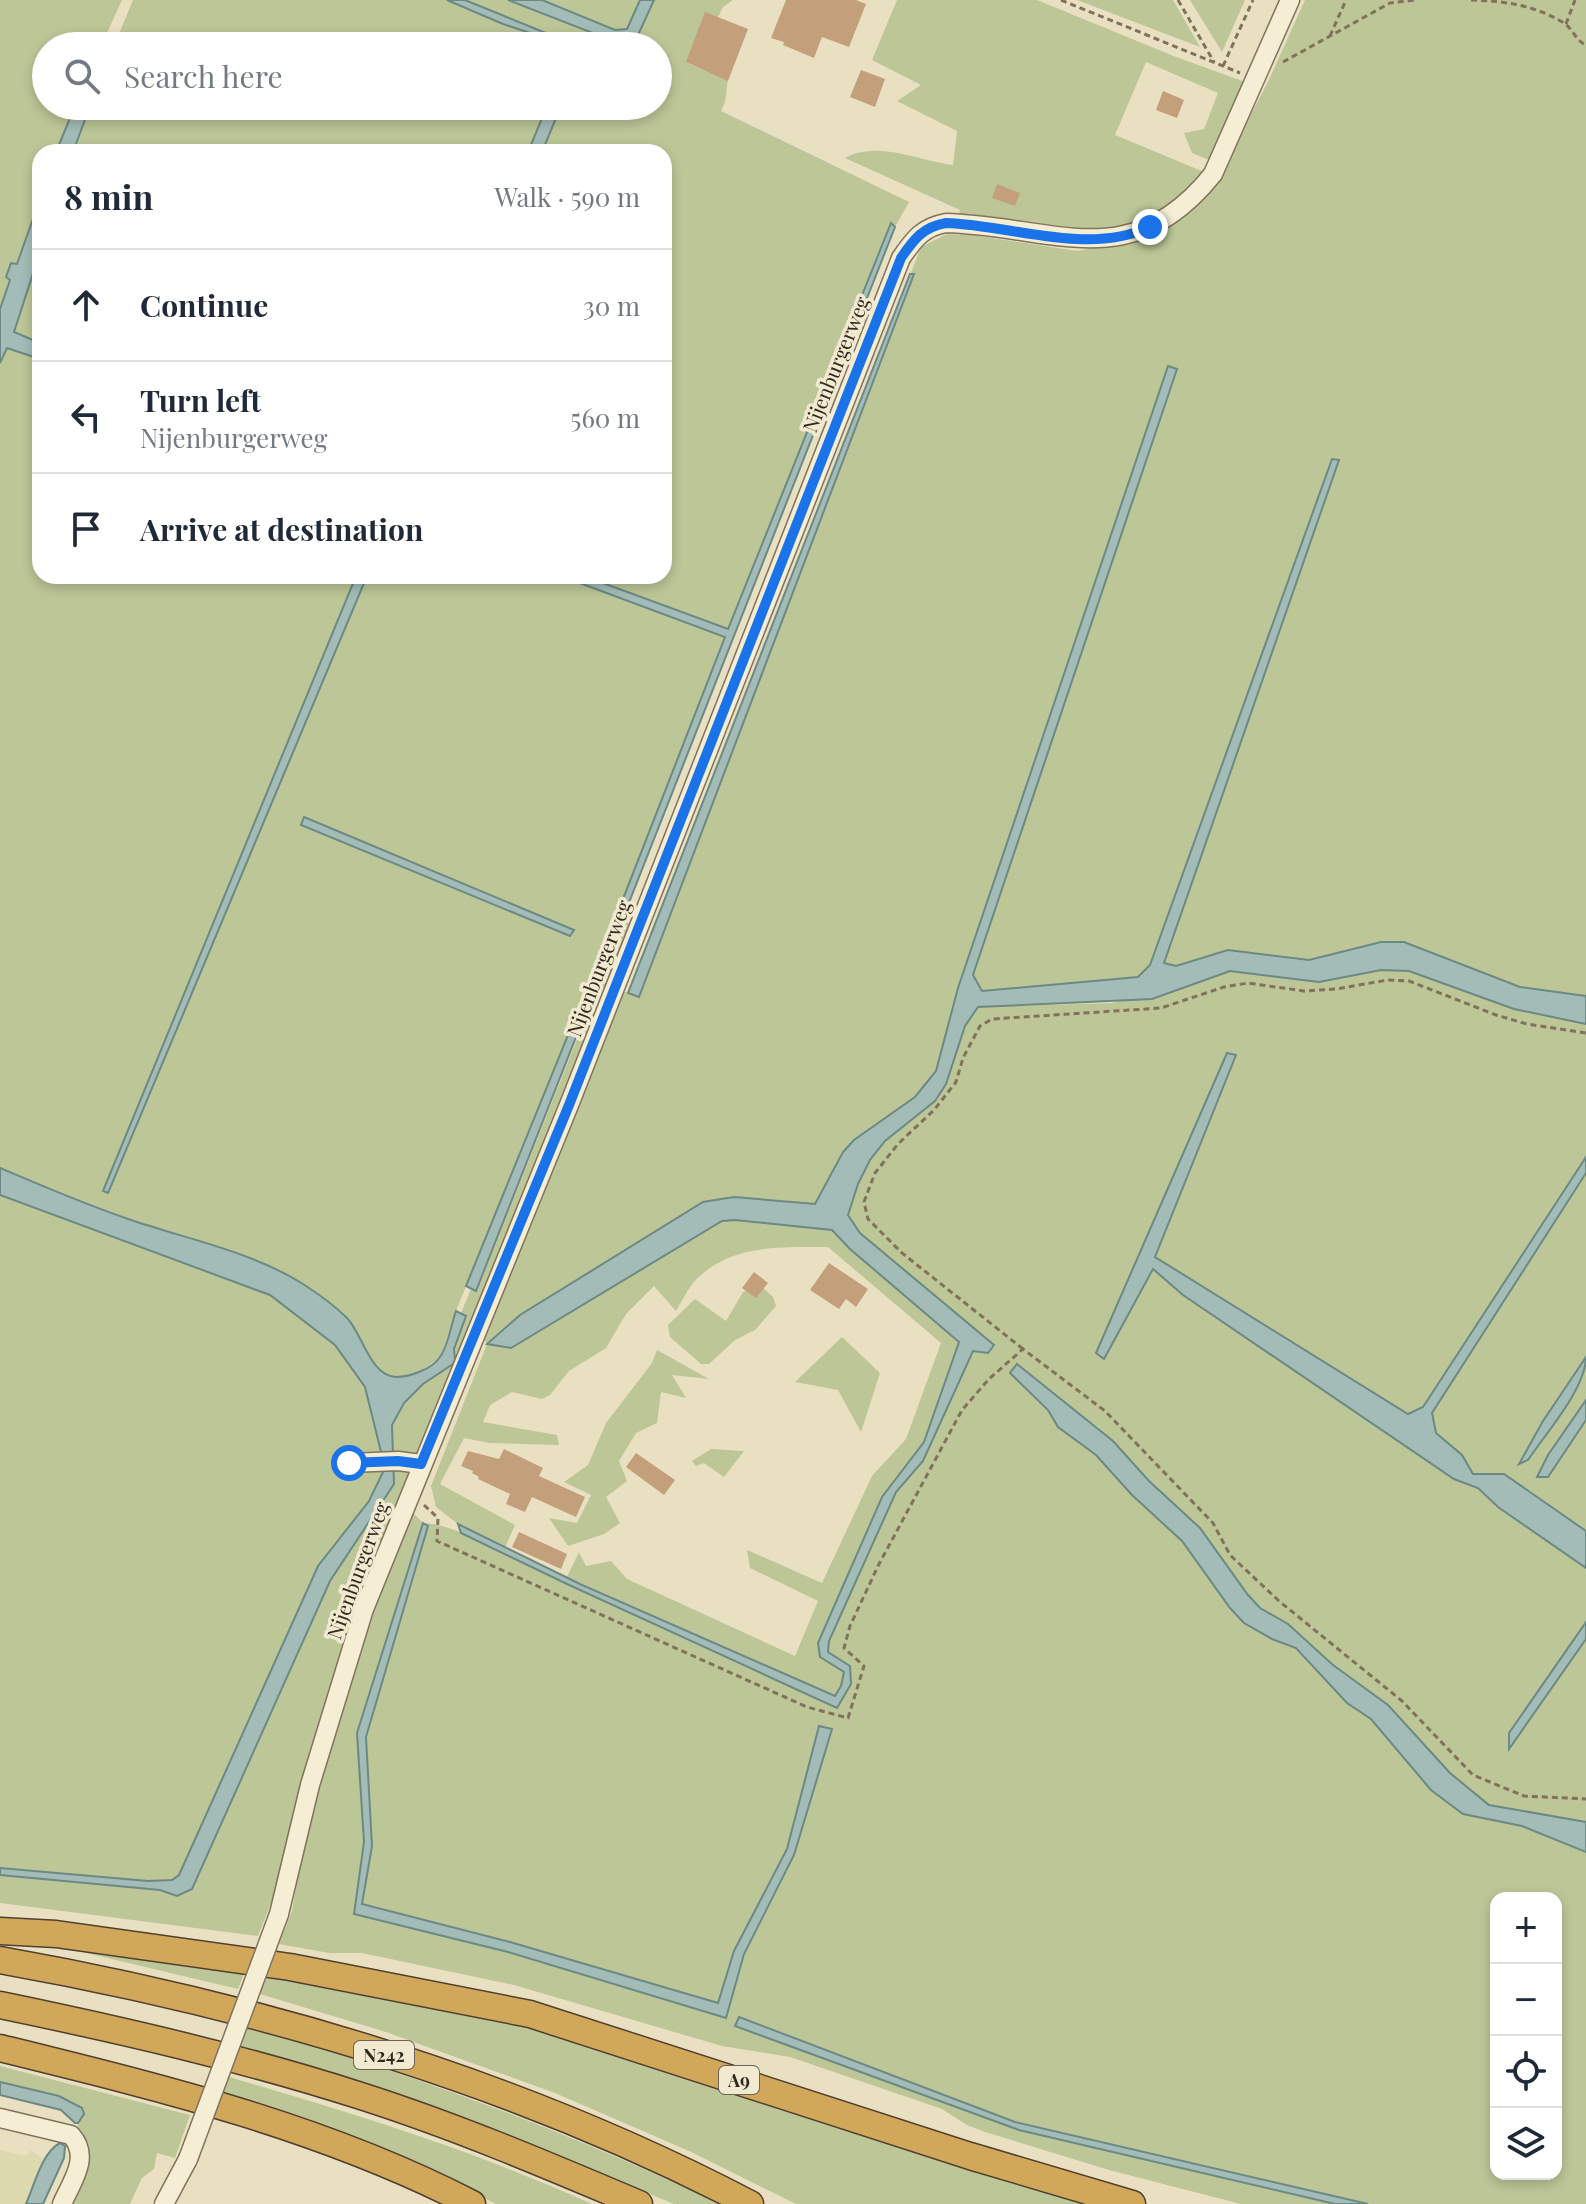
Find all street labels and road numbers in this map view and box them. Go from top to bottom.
street label: Nijenburgerweg [795,292,875,436]
street label: Nijenburgerweg [560,895,637,1040]
street label: Nijenburgerweg [320,1497,394,1642]
road number: N242 [354,2041,414,2069]
road number: A9 [719,2066,759,2094]

